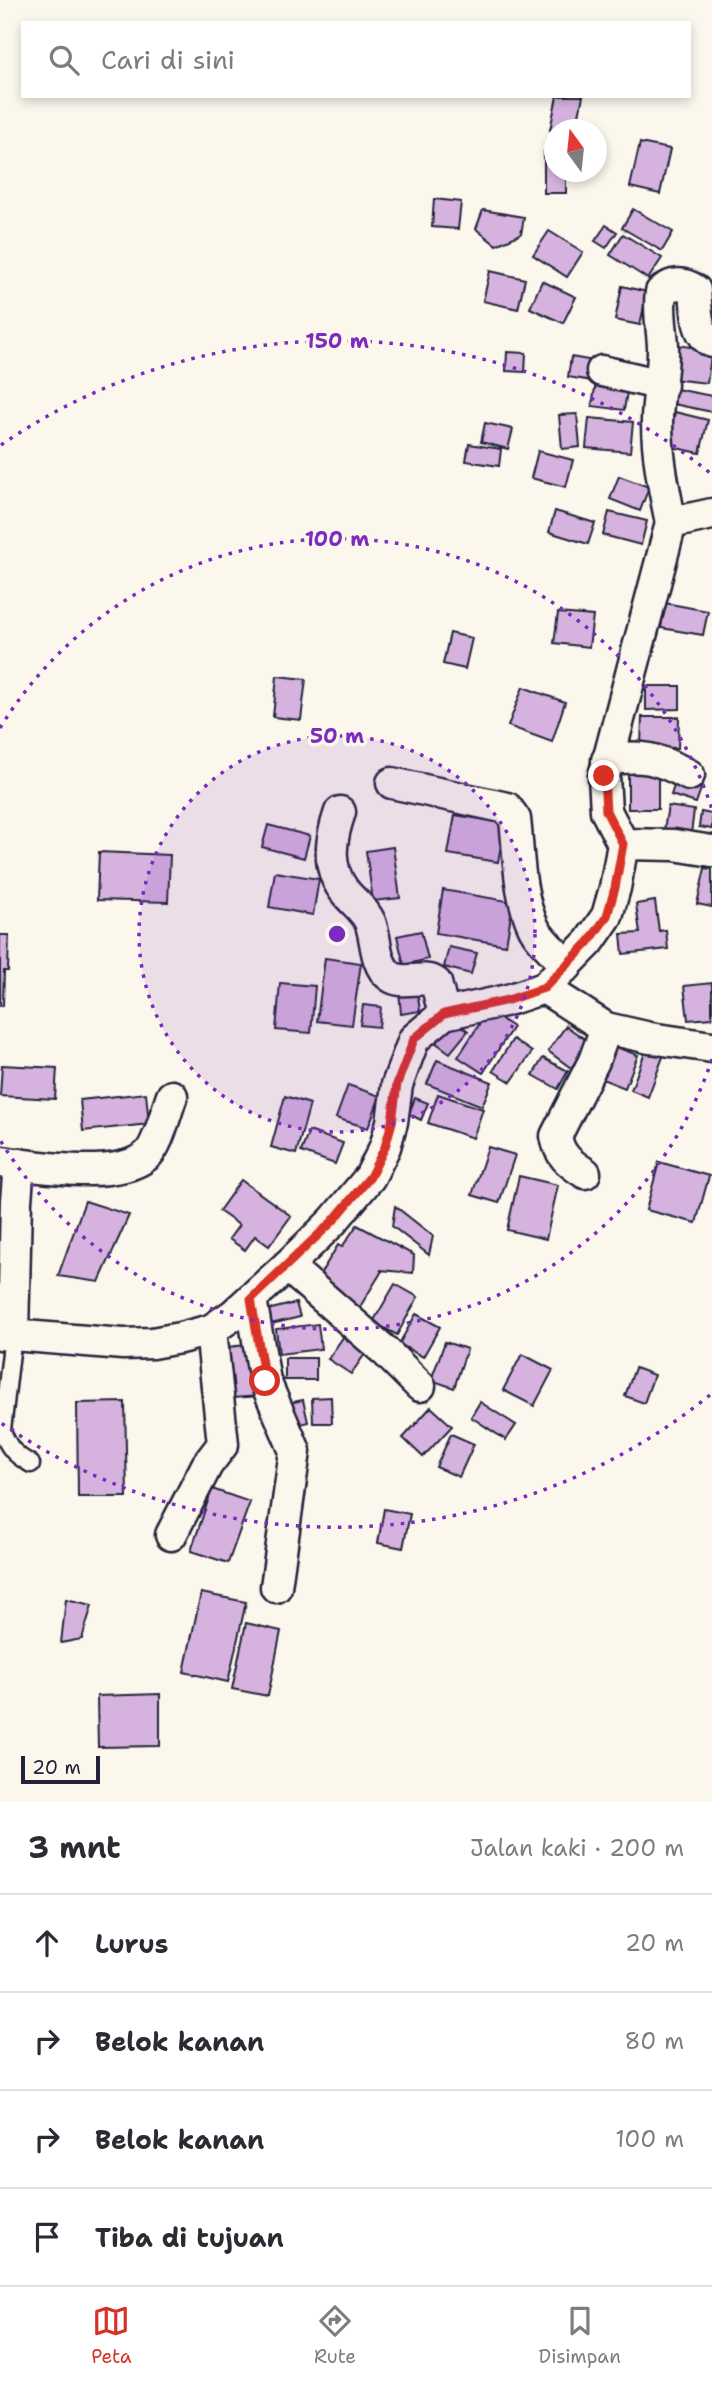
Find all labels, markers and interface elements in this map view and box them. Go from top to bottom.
search box [21,21,691,98]
icon: search [45,41,83,79]
text: Cari di sini [101,42,235,77]
north arrow [544,119,607,182]
text: 150 m [305,327,369,355]
text: 100 m [305,525,369,553]
text: 50 m [310,722,364,750]
route end [588,760,619,791]
centre of rings [325,922,349,946]
route start [249,1365,280,1396]
scale bar [21,1753,100,1785]
text: 20 m [32,1755,81,1780]
text: 3 mnt [28,1827,121,1868]
text: Jalan kaki · 200 m [470,1833,684,1863]
icon: ahead [28,1924,66,1962]
text: Lurus [95,1926,168,1961]
text: 20 m [625,1928,684,1958]
icon: right [28,2022,66,2060]
text: Belok kanan [95,2024,264,2059]
text: 80 m [625,2026,684,2056]
icon: right [28,2120,66,2158]
text: Belok kanan [95,2122,264,2157]
text: 100 m [615,2124,684,2154]
icon: arrive [28,2218,66,2256]
text: Tiba di tujuan [95,2220,284,2255]
tab: Peta [91,2302,132,2369]
tab: Rute [314,2302,356,2369]
tab: Disimpan [539,2302,621,2369]

